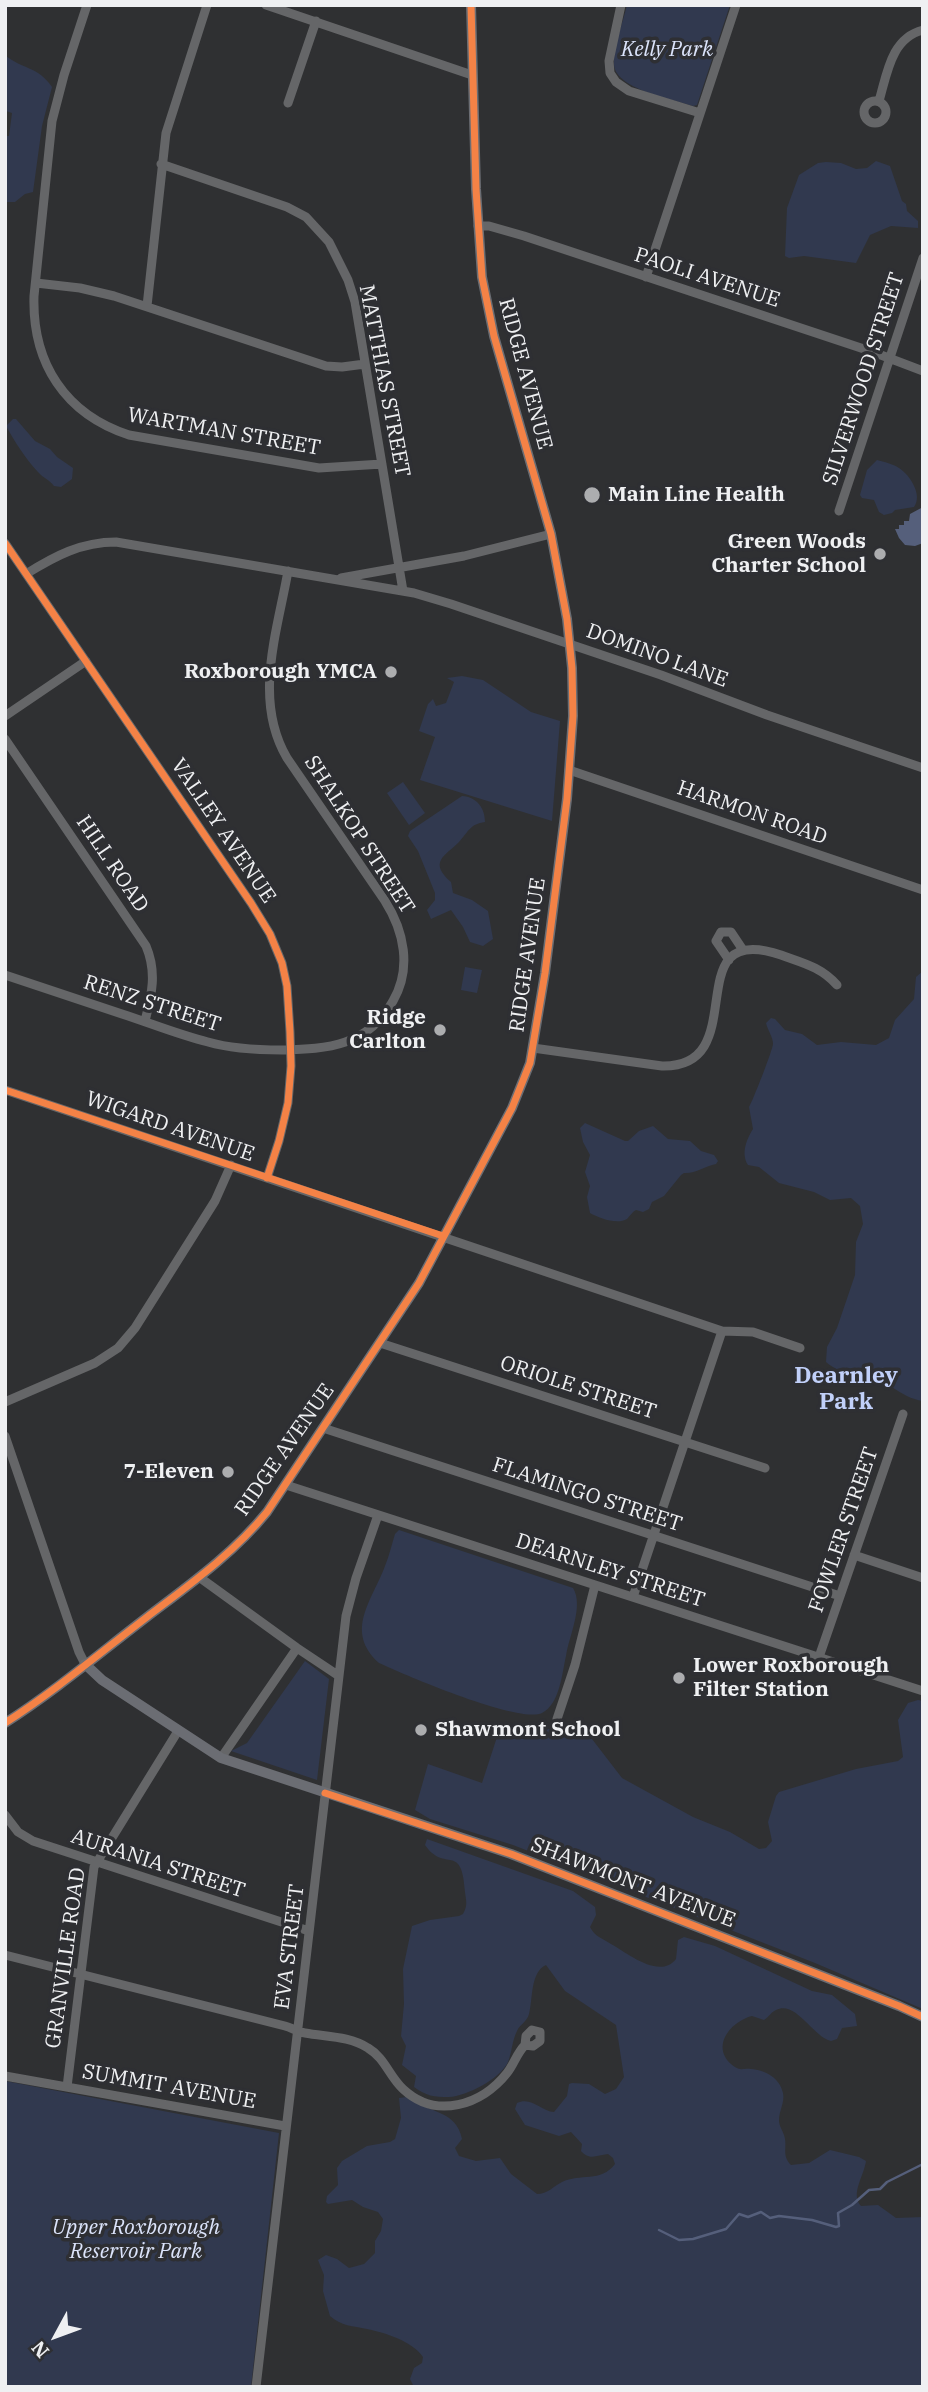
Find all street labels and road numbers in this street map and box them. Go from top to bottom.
street label: PAOLI AVENUE [631,243,783,313]
street label: SILVERWOOD STREET [818,270,910,488]
street label: MATTHIAS STREET [353,283,415,479]
street label: RIDGE AVENUE [493,295,557,453]
street label: WARTMAN STREET [125,403,323,461]
street label: DOMINO LANE [583,619,731,693]
street label: SHALKOP STREET [298,751,420,919]
street label: VALLEY AVENUE [165,754,281,908]
street label: HARMON ROAD [674,775,830,851]
street label: HILL ROAD [70,811,154,917]
street label: RIDGE AVENUE [505,876,551,1034]
street label: RENZ STREET [80,970,224,1038]
street label: WIGARD AVENUE [82,1086,258,1168]
street label: ORIOLE STREET [497,1351,659,1425]
street label: RIDGE AVENUE [230,1379,340,1521]
street label: FOWLER STREET [804,1444,884,1616]
street label: FLAMINGO STREET [489,1452,685,1538]
street label: DEARNLEY STREET [512,1529,708,1613]
street label: AURANIA STREET [68,1824,248,1904]
street label: SHAWMONT AVENUE [527,1832,739,1934]
street label: GRANVILLE ROAD [41,1866,91,2050]
street label: EVA STREET [270,1883,310,2011]
street label: SUMMIT AVENUE [80,2059,258,2115]

